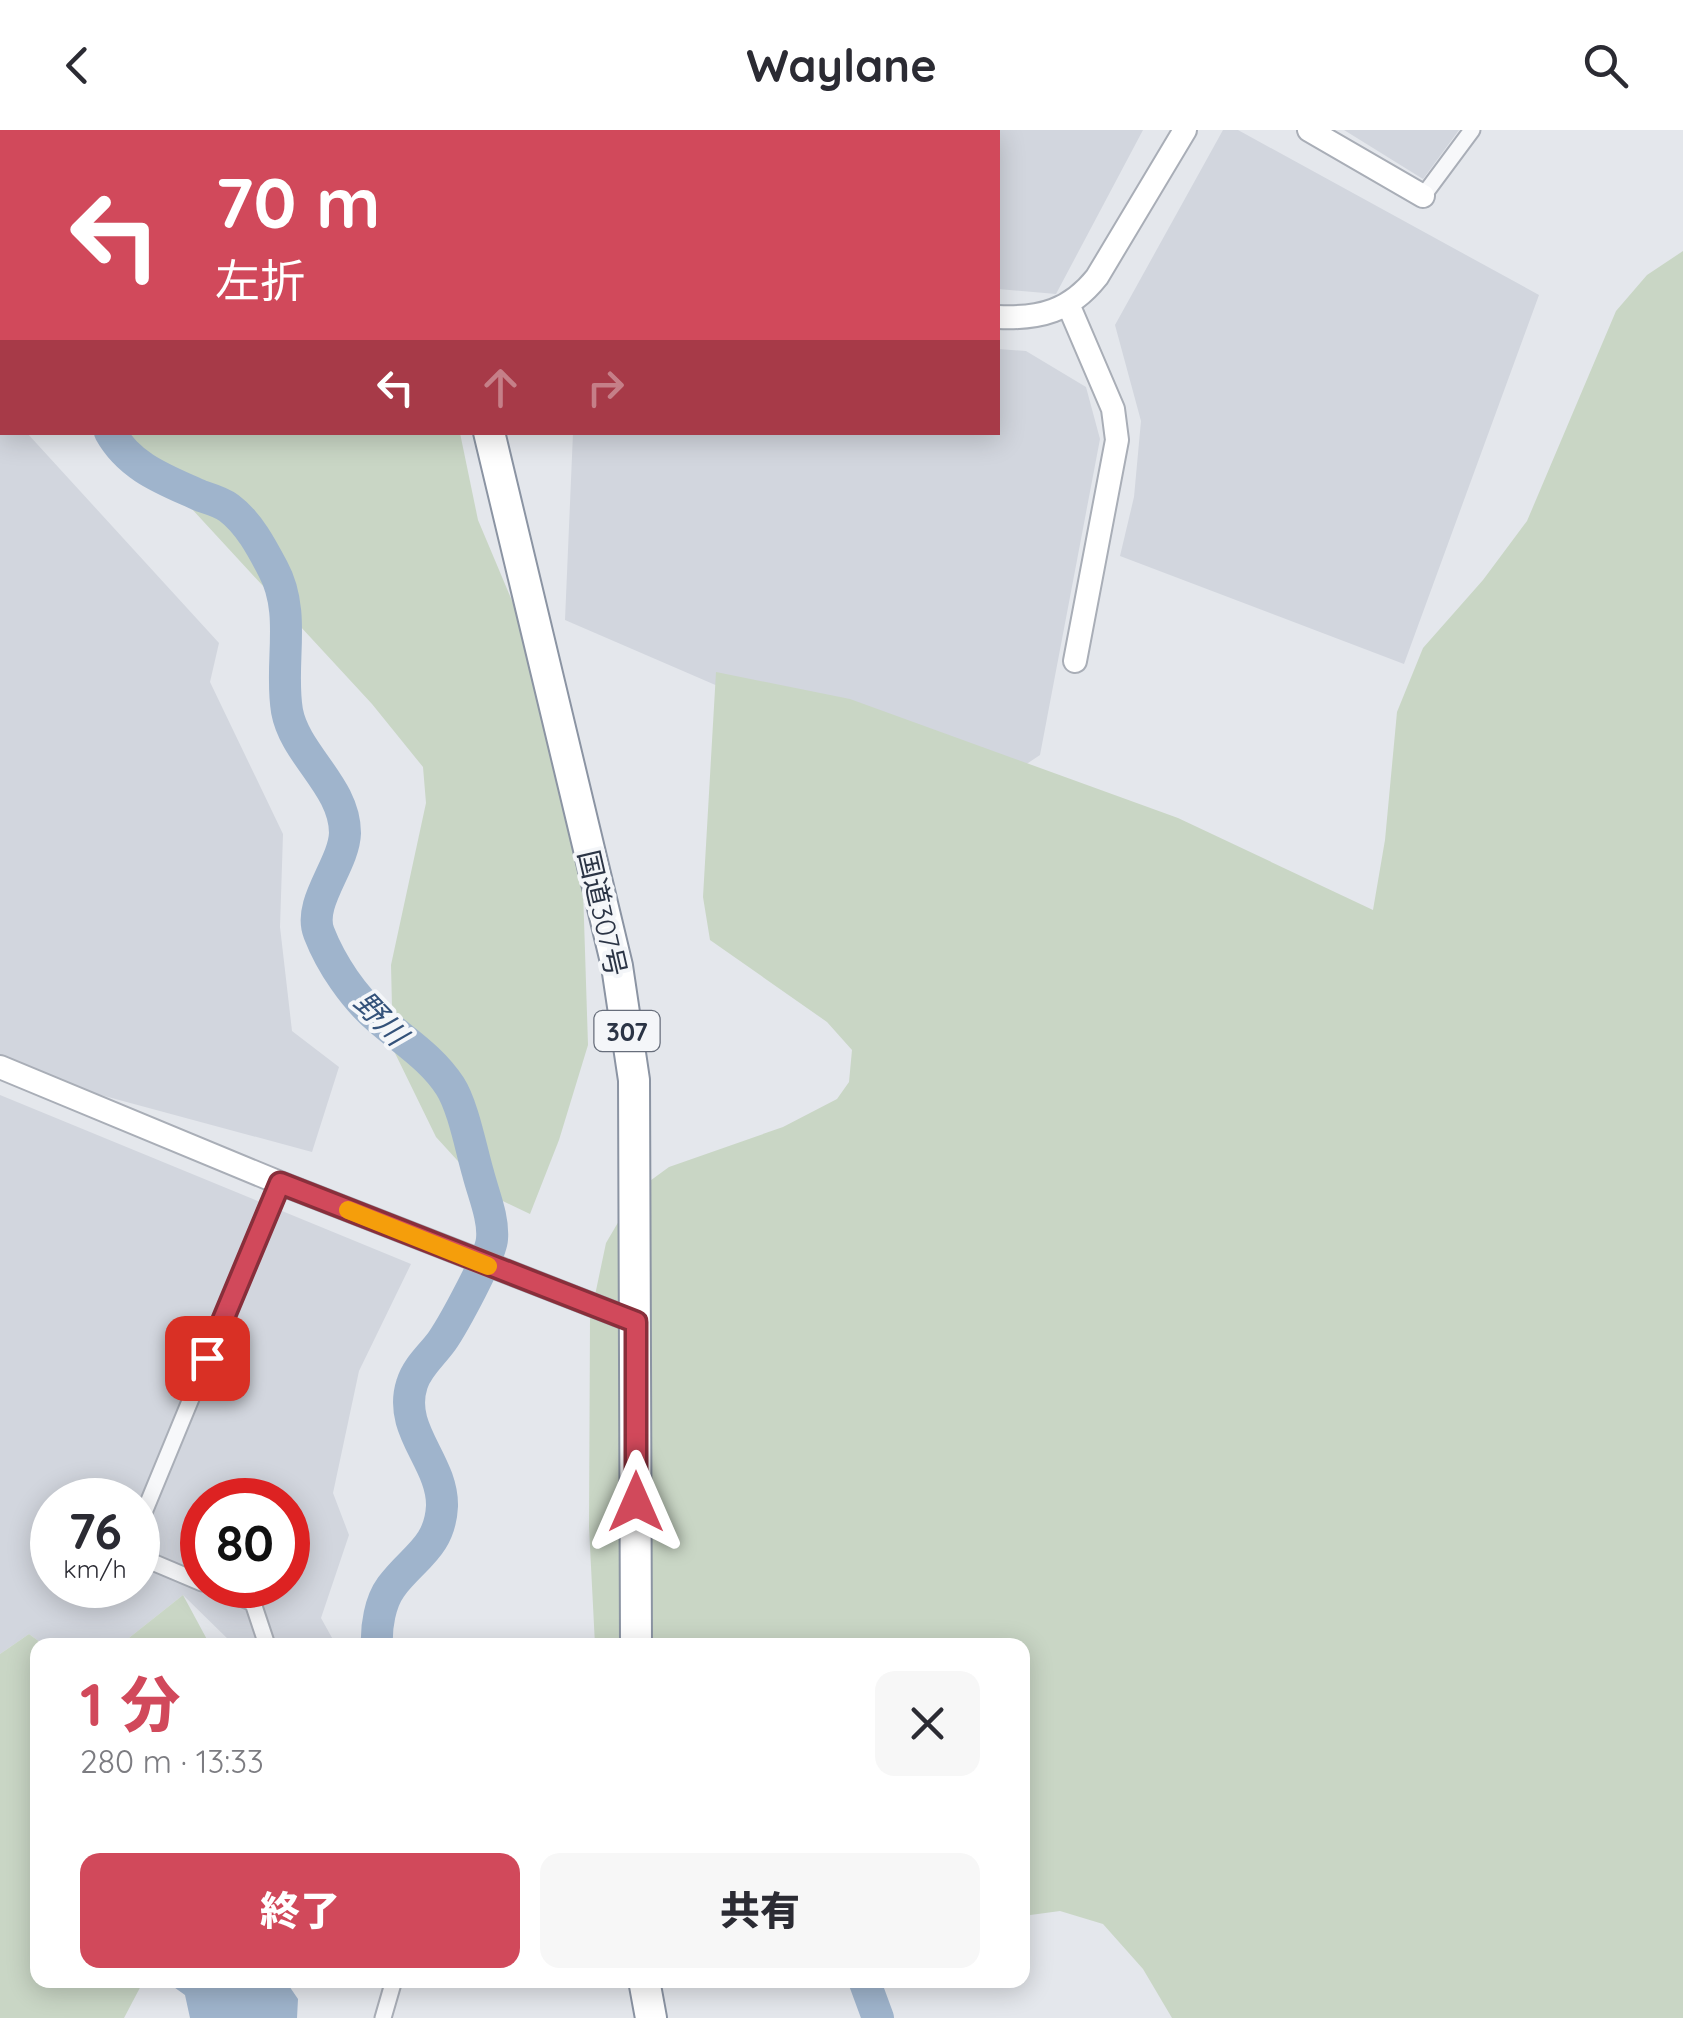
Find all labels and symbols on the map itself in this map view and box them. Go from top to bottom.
street label: 国道307号 [572,847,634,979]
water label: 野川 [346,983,418,1055]
road number: 307 [594,1011,660,1051]
pin [165,1316,250,1401]
position arrow [584,1450,688,1554]
speed limit sign: 80 [180,1478,310,1608]

